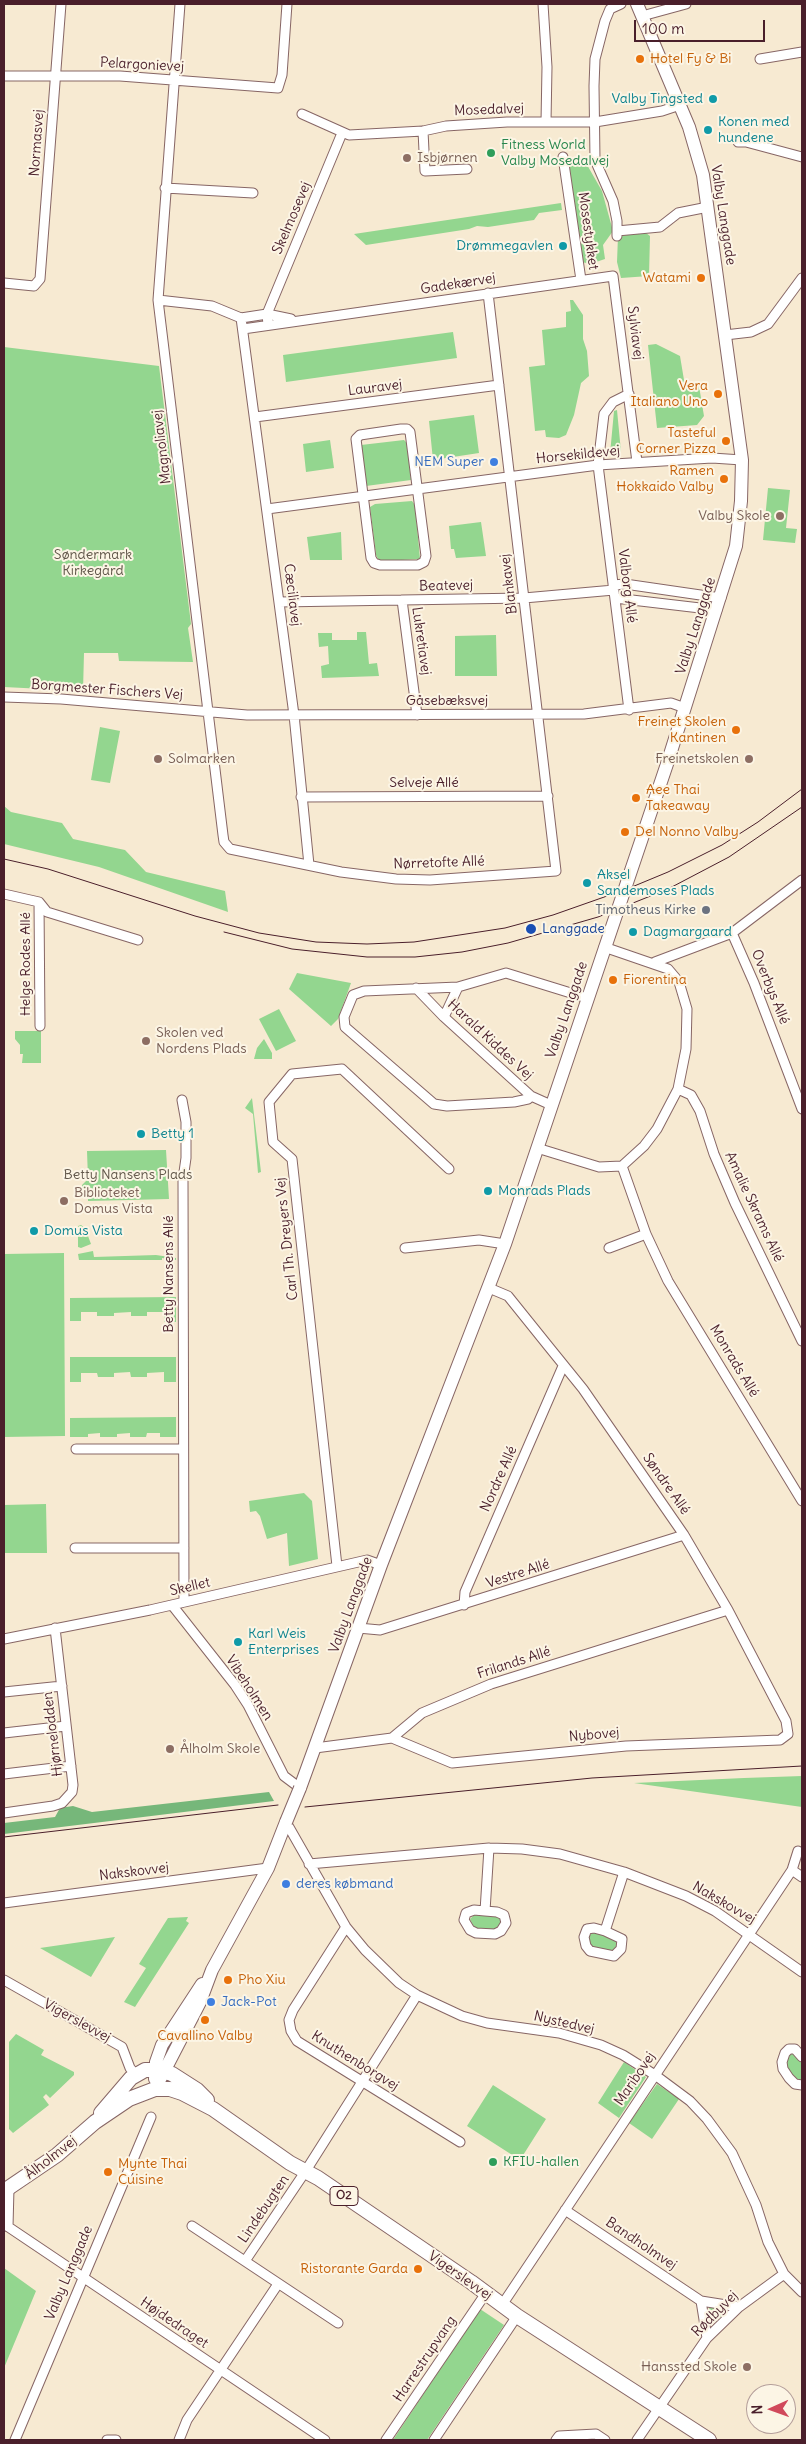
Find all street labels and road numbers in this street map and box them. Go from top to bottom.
street label: Pelargonievej [100,54,184,76]
street label: Mosedalvej [454,100,524,120]
street label: Normasvej [26,109,48,177]
street label: Valby Langgade [707,164,739,266]
street label: Skelmosevej [269,179,315,257]
street label: Mosestykket [574,191,602,271]
street label: Gadekærvej [419,270,497,298]
street label: Sylviavej [623,305,647,361]
street label: Lauravej [347,376,403,400]
street label: Magnoliavej [149,409,175,485]
street label: Horsekildevej [535,442,621,468]
street label: Valborg Allé [614,548,640,624]
street label: Blankavej [497,553,521,615]
street label: Cæciliavej [280,563,304,627]
street label: Valby Langgade [672,575,720,677]
street label: Beatevej [419,577,473,595]
street label: Lukretiavej [408,606,434,676]
street label: Borgmester Fischers Vej [30,676,184,704]
street label: Gåsebæksvej [406,693,488,709]
street label: Selveje Allé [389,775,459,791]
street label: Nørretofte Allé [393,853,485,873]
street label: Helge Rodes Allé [18,912,34,1016]
street label: Overbys Allé [747,947,793,1027]
street label: Valby Langgade [543,959,591,1061]
street label: Harald Kiddes Vej [444,996,536,1084]
street label: Amalie Skrams Allé [721,1149,787,1265]
street label: Carl Th. Dreyers Vej [272,1177,302,1301]
street label: Betty Nansens Allé [161,1215,177,1333]
street label: Monrads Allé [706,1322,762,1400]
street label: Nordre Allé [477,1444,521,1514]
street label: Søndre Allé [639,1450,693,1518]
street label: Valby Langgade [326,1555,376,1655]
street label: Vestre Allé [484,1556,552,1592]
street label: Skellet [168,1574,212,1600]
street label: Frilands Allé [475,1643,553,1683]
street label: Vibeholmen [222,1652,276,1724]
street label: Hjørnelodden [39,1691,67,1777]
street label: Nybovej [568,1724,620,1746]
street label: Nakskovvej [98,1859,170,1885]
street label: Nakskovvej [689,1878,759,1928]
street label: Vigerslevvej [40,1996,114,2046]
street label: Nystedvej [532,2008,596,2038]
street label: Knuthenborgvej [308,2027,402,2095]
street label: Maribovej [611,2049,659,2109]
street label: Ålholmvej [22,2133,80,2183]
street label: Lindebugten [235,2172,293,2246]
road number: O2 [330,2186,358,2206]
street label: Bandholmvej [602,2214,680,2274]
street label: Valby Langgade [41,2223,97,2323]
street label: Vigerslevvej [425,2248,495,2304]
street label: Rødbyvej [689,2288,741,2340]
street label: Højdedraget [137,2294,211,2352]
street label: Harrestrupvang [390,2313,460,2405]

